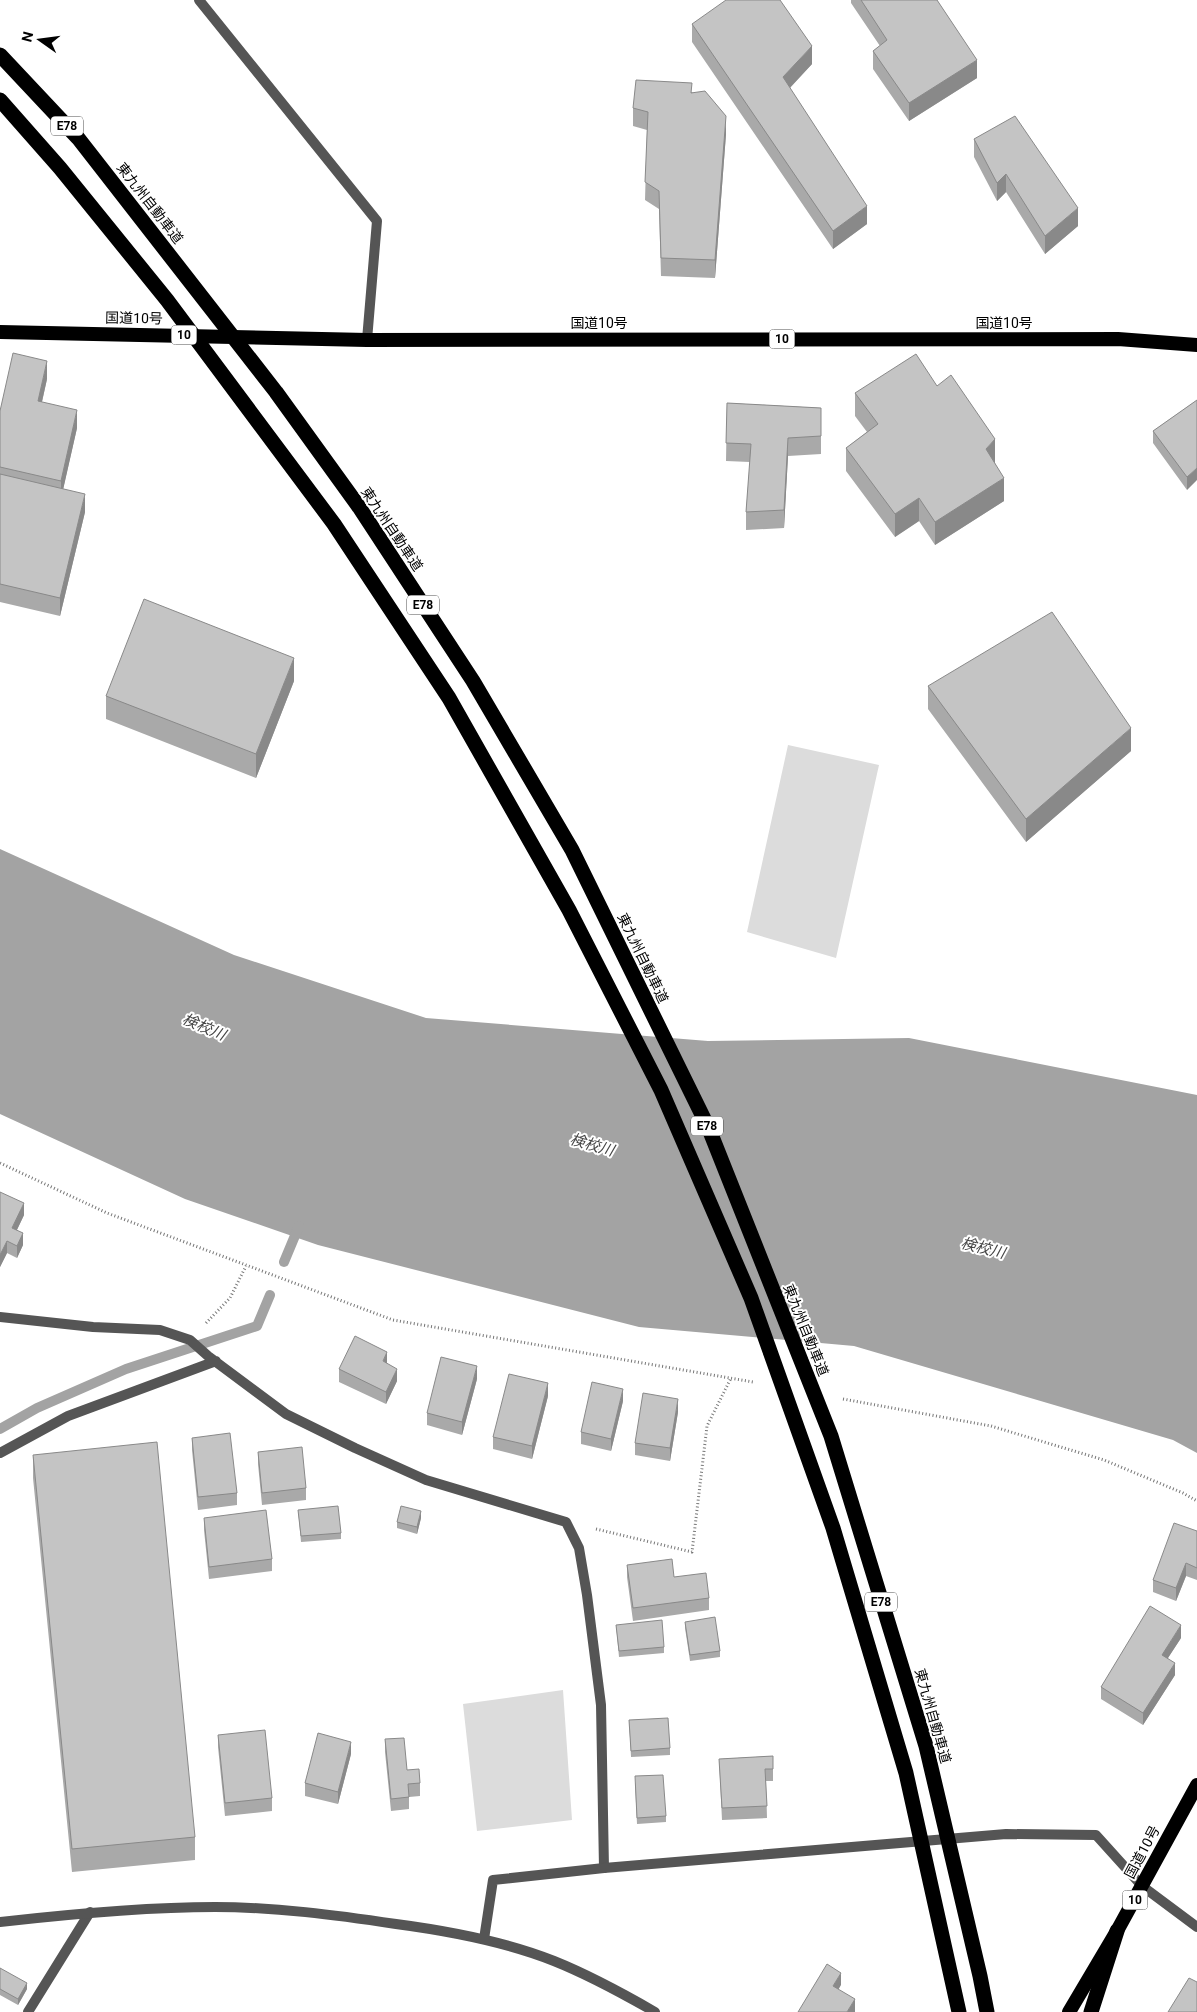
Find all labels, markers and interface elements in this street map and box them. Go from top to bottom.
north arrow [15,15,65,65]
text: N [18,30,36,44]
road number: E78 [51,116,83,136]
street label: 東九州自動車道 [114,159,186,247]
street label: 国道10号 [105,309,163,327]
street label: 国道10号 [570,315,628,331]
street label: 国道10号 [975,315,1033,331]
road number: 10 [172,326,196,344]
road number: 10 [770,329,794,348]
street label: 東九州自動車道 [358,484,426,574]
road number: E78 [407,596,439,614]
street label: 東九州自動車道 [614,910,672,1006]
water label: 検校川 [180,1010,230,1045]
road number: E78 [691,1116,723,1136]
water label: 検校川 [568,1130,618,1160]
water label: 検校川 [959,1234,1009,1263]
street label: 東九州自動車道 [780,1282,832,1378]
road number: E78 [865,1592,897,1611]
street label: 東九州自動車道 [912,1667,954,1765]
street label: 国道10号 [1121,1823,1163,1881]
road number: 10 [1122,1890,1148,1910]

